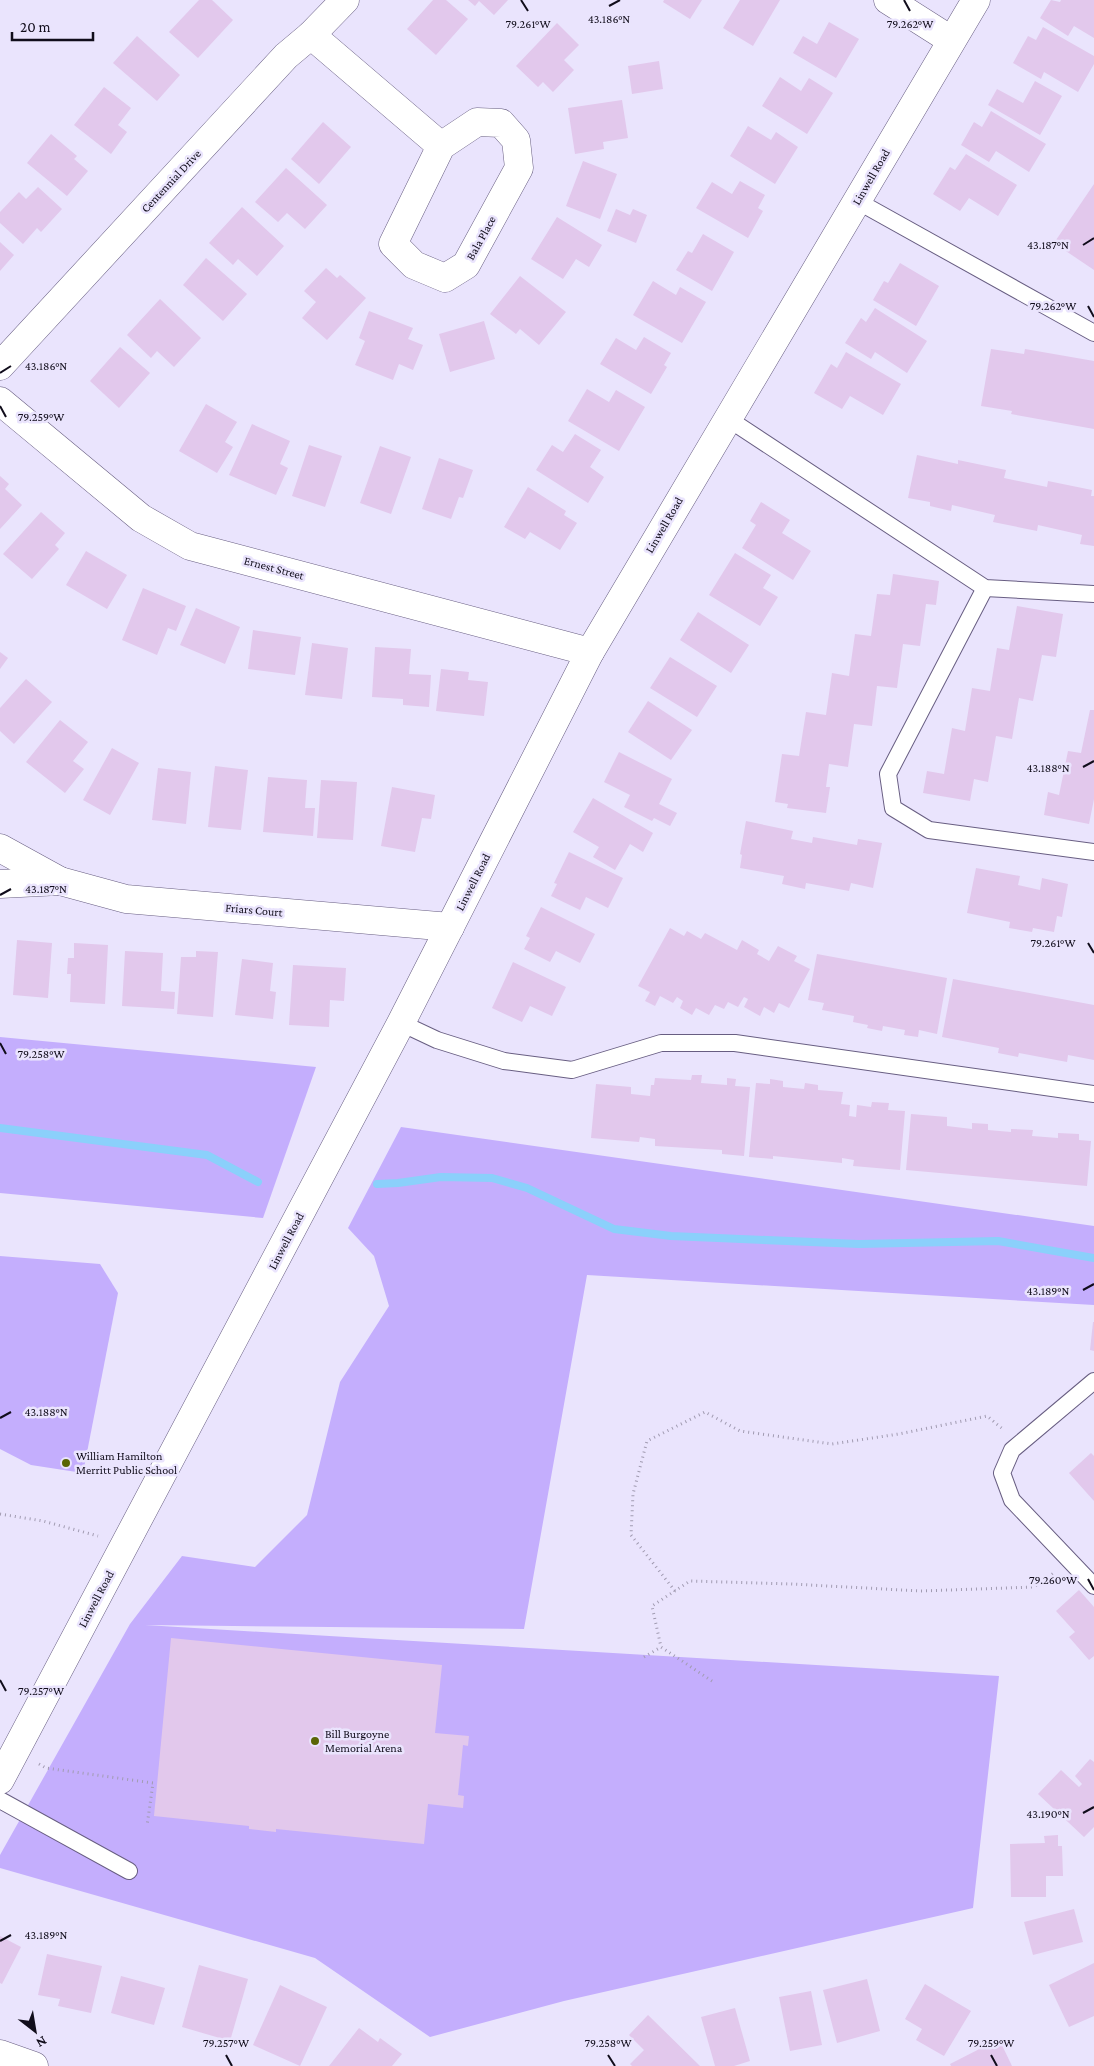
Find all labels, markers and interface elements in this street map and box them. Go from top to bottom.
scale bar [12,10,94,42]
text: 43.186°N [588,12,630,26]
text: 79.261°W [506,17,550,31]
text: 79.262°W [887,17,933,31]
text: 20 m [20,19,51,35]
street label: Linwell Road [849,146,893,208]
street label: Centennial Drive [138,147,204,215]
street label: Bala Place [463,214,499,262]
text: 43.187°N [1027,238,1069,252]
text: 79.262°W [1030,299,1076,313]
text: 43.186°N [25,359,67,373]
text: 79.259°W [18,410,64,424]
street label: Linwell Road [642,494,686,556]
street label: Ernest Street [242,553,307,583]
text: 43.188°N [1026,761,1070,775]
street label: Linwell Road [453,850,494,913]
text: 43.187°N [25,882,67,896]
street label: Friars Court [225,901,284,920]
text: 79.261°W [1031,936,1075,950]
text: 79.258°W [17,1047,65,1061]
street label: Linwell Road [265,1210,307,1272]
text: 43.189°N [1027,1284,1070,1298]
text: 43.188°N [24,1405,68,1419]
place label: William Hamilton Merritt Public School [76,1449,177,1477]
marker: William Hamilton Merritt Public School [60,1457,72,1469]
street label: Linwell Road [75,1568,117,1630]
text: 79.260°W [1029,1573,1077,1587]
text: 79.257°W [18,1684,64,1698]
place label: Bill Burgoyne Memorial Arena [325,1727,403,1755]
marker: Bill Burgoyne Memorial Arena [309,1735,321,1747]
text: 43.190°N [1026,1807,1070,1821]
text: 43.189°N [25,1928,68,1942]
north arrow [10,2006,60,2056]
text: N [33,2033,50,2052]
text: 79.257°W [203,2036,249,2050]
text: 79.258°W [584,2036,632,2050]
text: 79.259°W [968,2036,1014,2050]

